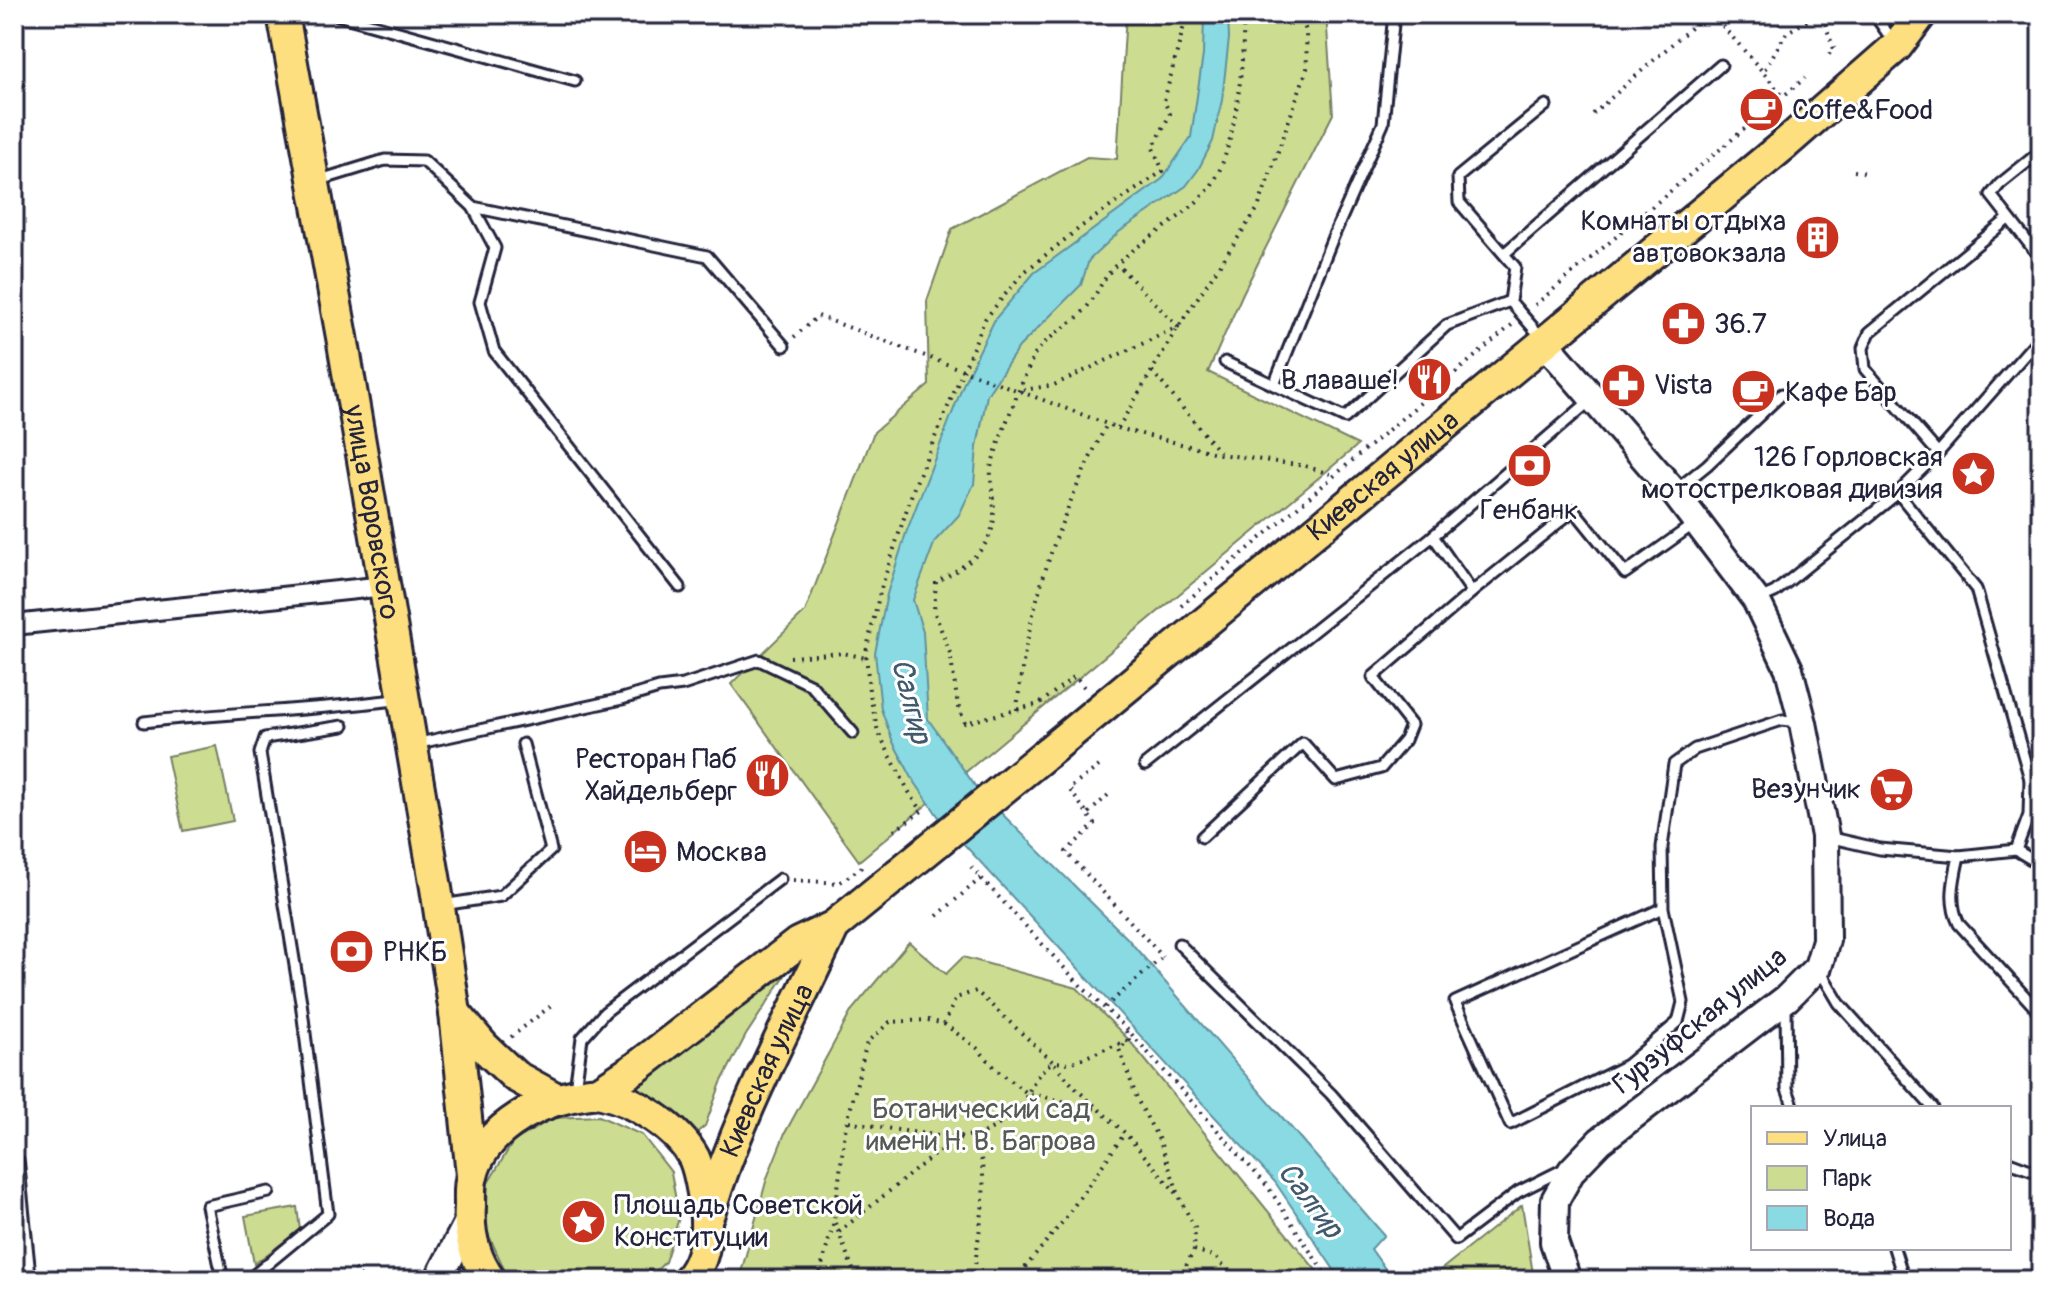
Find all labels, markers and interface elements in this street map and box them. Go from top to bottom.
cafe icon: Coffe&Food [1737,86,1785,134]
place label: Coffe&Food [1792,93,1933,128]
place label: Комнаты отдыха автовокзала [1580,204,1786,271]
building icon: Комнаты отдыха автовокзала [1793,213,1841,261]
pharmacy icon: 36.7 [1659,300,1707,348]
place label: 36.7 [1714,307,1767,342]
restaurant icon: В лаваше! [1406,356,1454,404]
pharmacy icon: Vista [1599,361,1647,409]
place label: В лаваше! [1281,363,1399,398]
place label: Vista [1654,368,1713,403]
cafe icon: Кафе Бар [1730,368,1778,416]
place label: Кафе Бар [1785,375,1897,410]
street label: улица Воровского [336,401,407,622]
street label: Киевская улица [1300,403,1466,549]
place label: 126 Горловская мотострелковая дивизия [1641,440,1943,507]
bank icon: Генбанк [1505,441,1553,489]
place icon: 126 Горловская мотострелковая дивизия [1950,449,1998,497]
place label: Генбанк [1480,493,1578,528]
water label: Салгир [883,655,940,749]
place label: Ресторан Паб Хайдельберг [575,742,737,809]
restaurant icon: Ресторан Паб Хайдельберг [744,751,792,799]
supermarket icon: Везунчик [1868,765,1916,813]
place label: Везунчик [1751,772,1861,807]
hotel icon: Москва [621,828,669,876]
place label: Москва [676,835,767,870]
bank icon: РНКБ [328,928,376,976]
place label: РНКБ [383,935,448,970]
street label: Гурзуфская улица [1606,940,1794,1102]
street label: Киевская улица [712,978,822,1162]
park label: Ботанический сад имени Н. В. Багрова [866,1092,1096,1159]
legend [1751,1106,2011,1250]
text: Улица [1823,1124,1887,1153]
water label: Салгир [1269,1155,1352,1247]
text: Парк [1823,1164,1872,1193]
place label: Площадь Советской Конституции [614,1188,863,1255]
place icon: Площадь Советской Конституции [559,1197,607,1245]
text: Вода [1823,1204,1875,1233]

